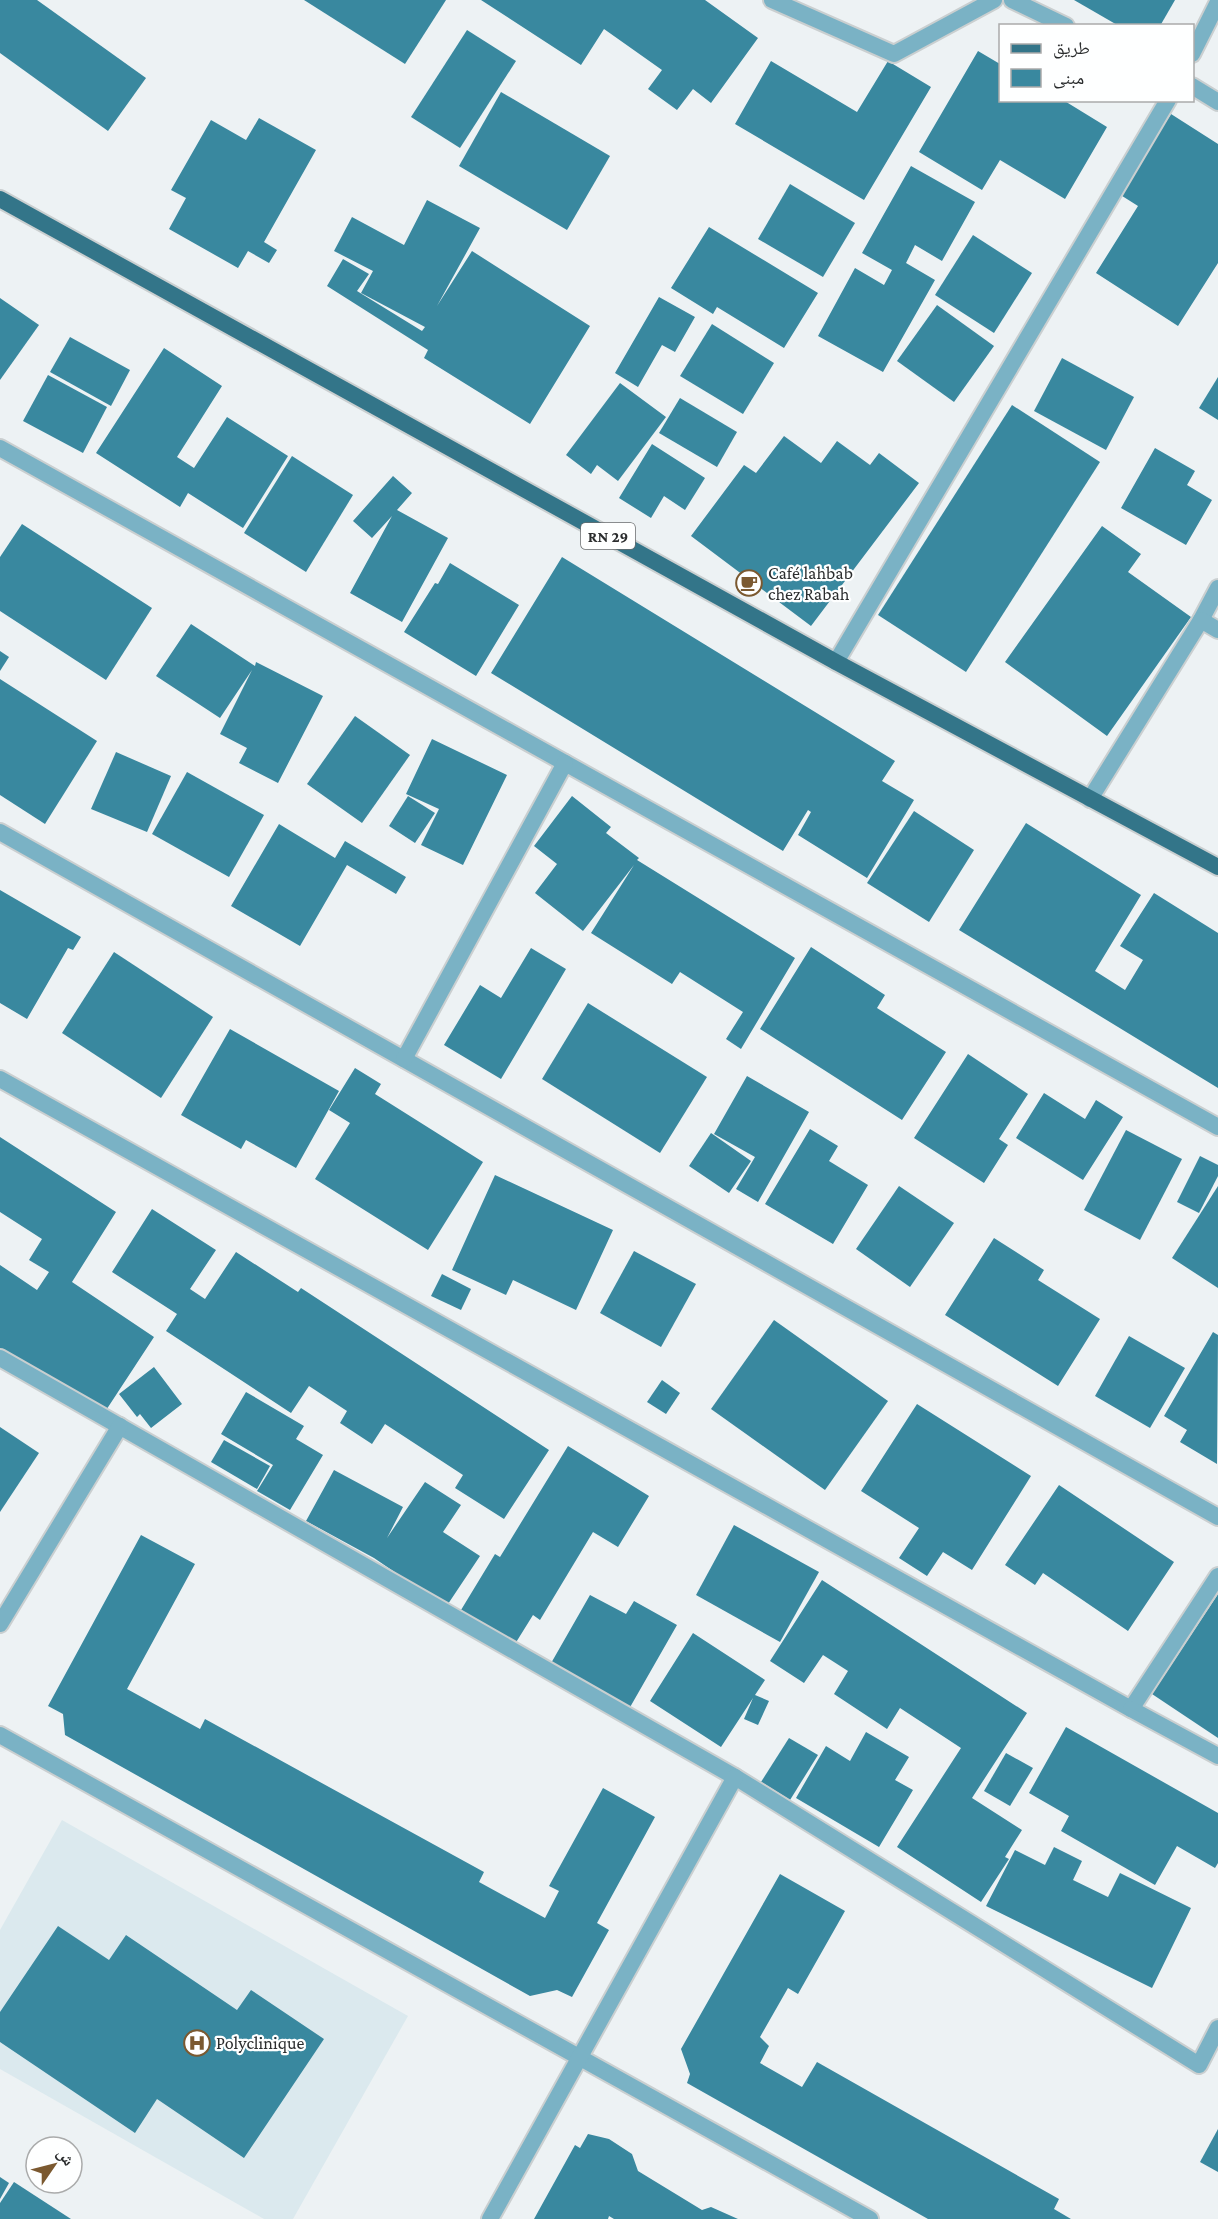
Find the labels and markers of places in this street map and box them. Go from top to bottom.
place label: Café lahbab chez Rabah [768,563,853,604]
cafe icon: Café lahbab chez Rabah [734,568,764,598]
hospital icon: Polyclinique [182,2028,212,2058]
place label: Polyclinique [216,2033,304,2053]

